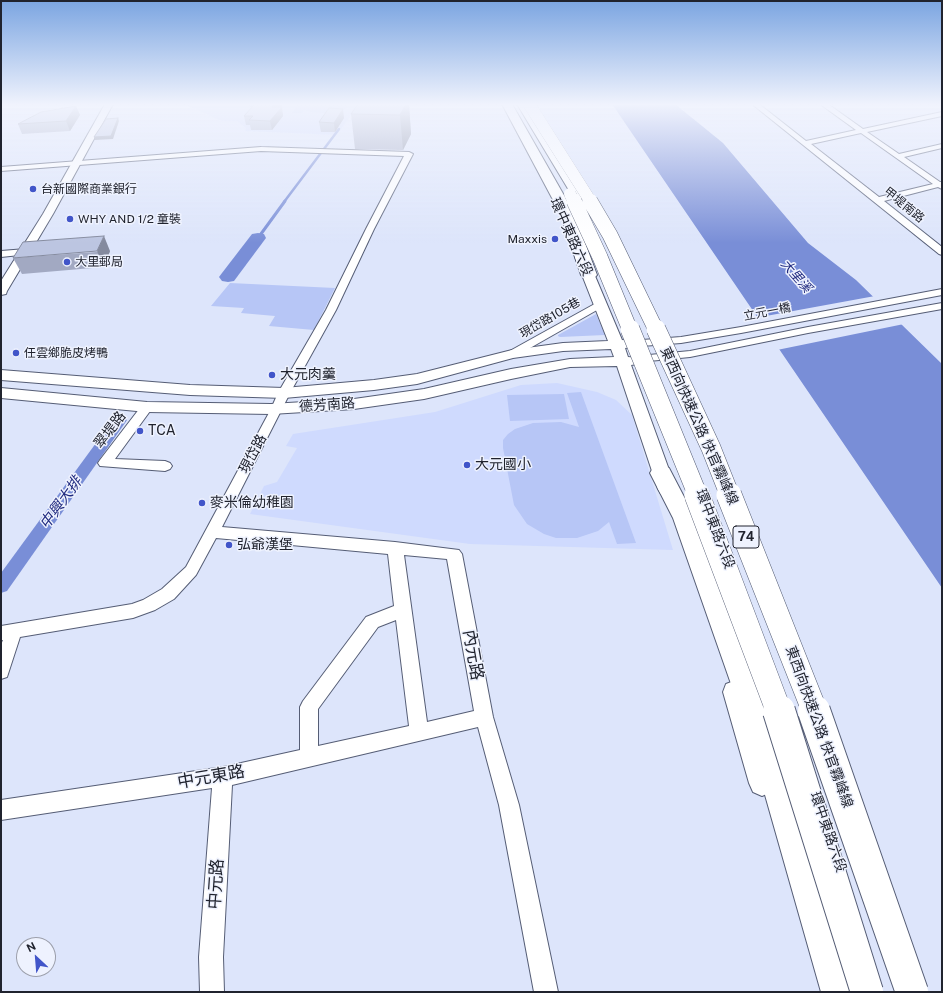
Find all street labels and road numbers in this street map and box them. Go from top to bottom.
street label: 甲堤南路 [881,184,927,226]
street label: 環中東路六段 [546,195,596,279]
street label: 現岱路105巷 [517,295,583,341]
street label: 立元一橋 [742,300,792,324]
street label: 東西向快速公路 快官霧峰線 [656,344,742,508]
street label: 德芳南路 [298,395,356,415]
street label: 翠堤路 [91,408,129,452]
street label: 現岱路 [236,432,270,476]
street label: 環中東路六段 [692,487,738,571]
road number: 74 [733,526,759,548]
street label: 內元路 [459,628,487,682]
street label: 東西向快速公路 快官霧峰線 [782,644,856,810]
street label: 中元東路 [176,761,246,793]
street label: 環中東路六段 [806,790,850,874]
street label: 中元路 [204,858,228,910]

